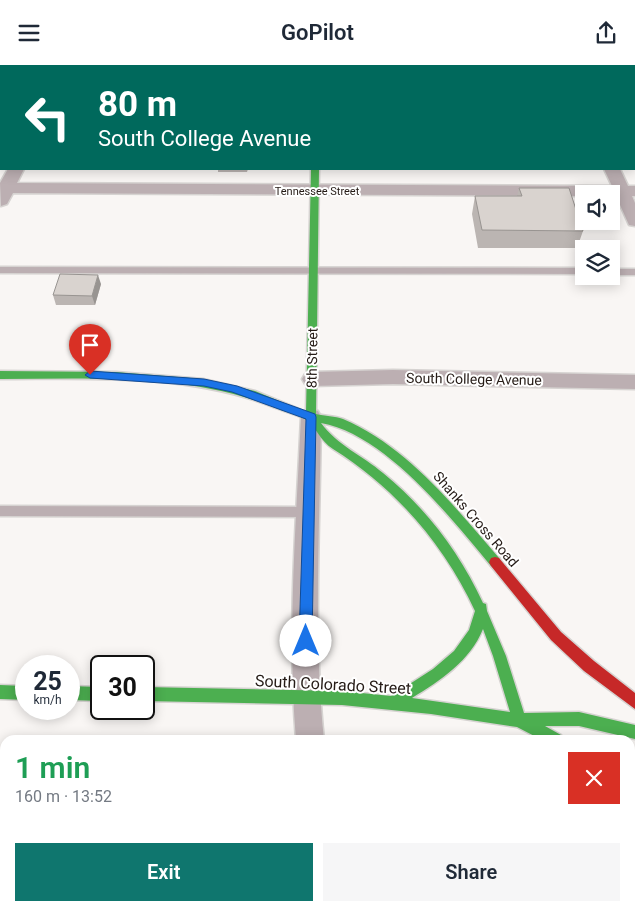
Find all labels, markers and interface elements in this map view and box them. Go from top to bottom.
icon: menu [15,19,43,47]
icon: share [592,19,620,47]
text: GoPilot [281,20,354,45]
text: 80 m [98,84,177,125]
icon: left [15,85,80,150]
text: South College Avenue [98,126,311,151]
street label: Tennessee Street [275,185,360,198]
map controls [575,185,620,285]
button: sound [575,185,620,230]
button: layers [575,240,620,285]
pin [69,324,111,375]
street label: 8th Street [303,327,321,388]
icon: arrive [76,331,104,359]
street label: South College Avenue [406,370,542,388]
street label: Shanks Cross Road [430,468,522,570]
position arrow [279,614,331,666]
speed limit sign: 30 [90,655,155,720]
text: 25 [33,667,62,696]
street label: South Colorado Street [255,671,411,698]
text: km/h [33,693,62,707]
text: 1 min [15,750,90,785]
button: close [568,752,620,804]
text: 160 m · 13:52 [15,787,112,806]
button: Exit [15,843,313,901]
button: Share [323,843,620,901]

